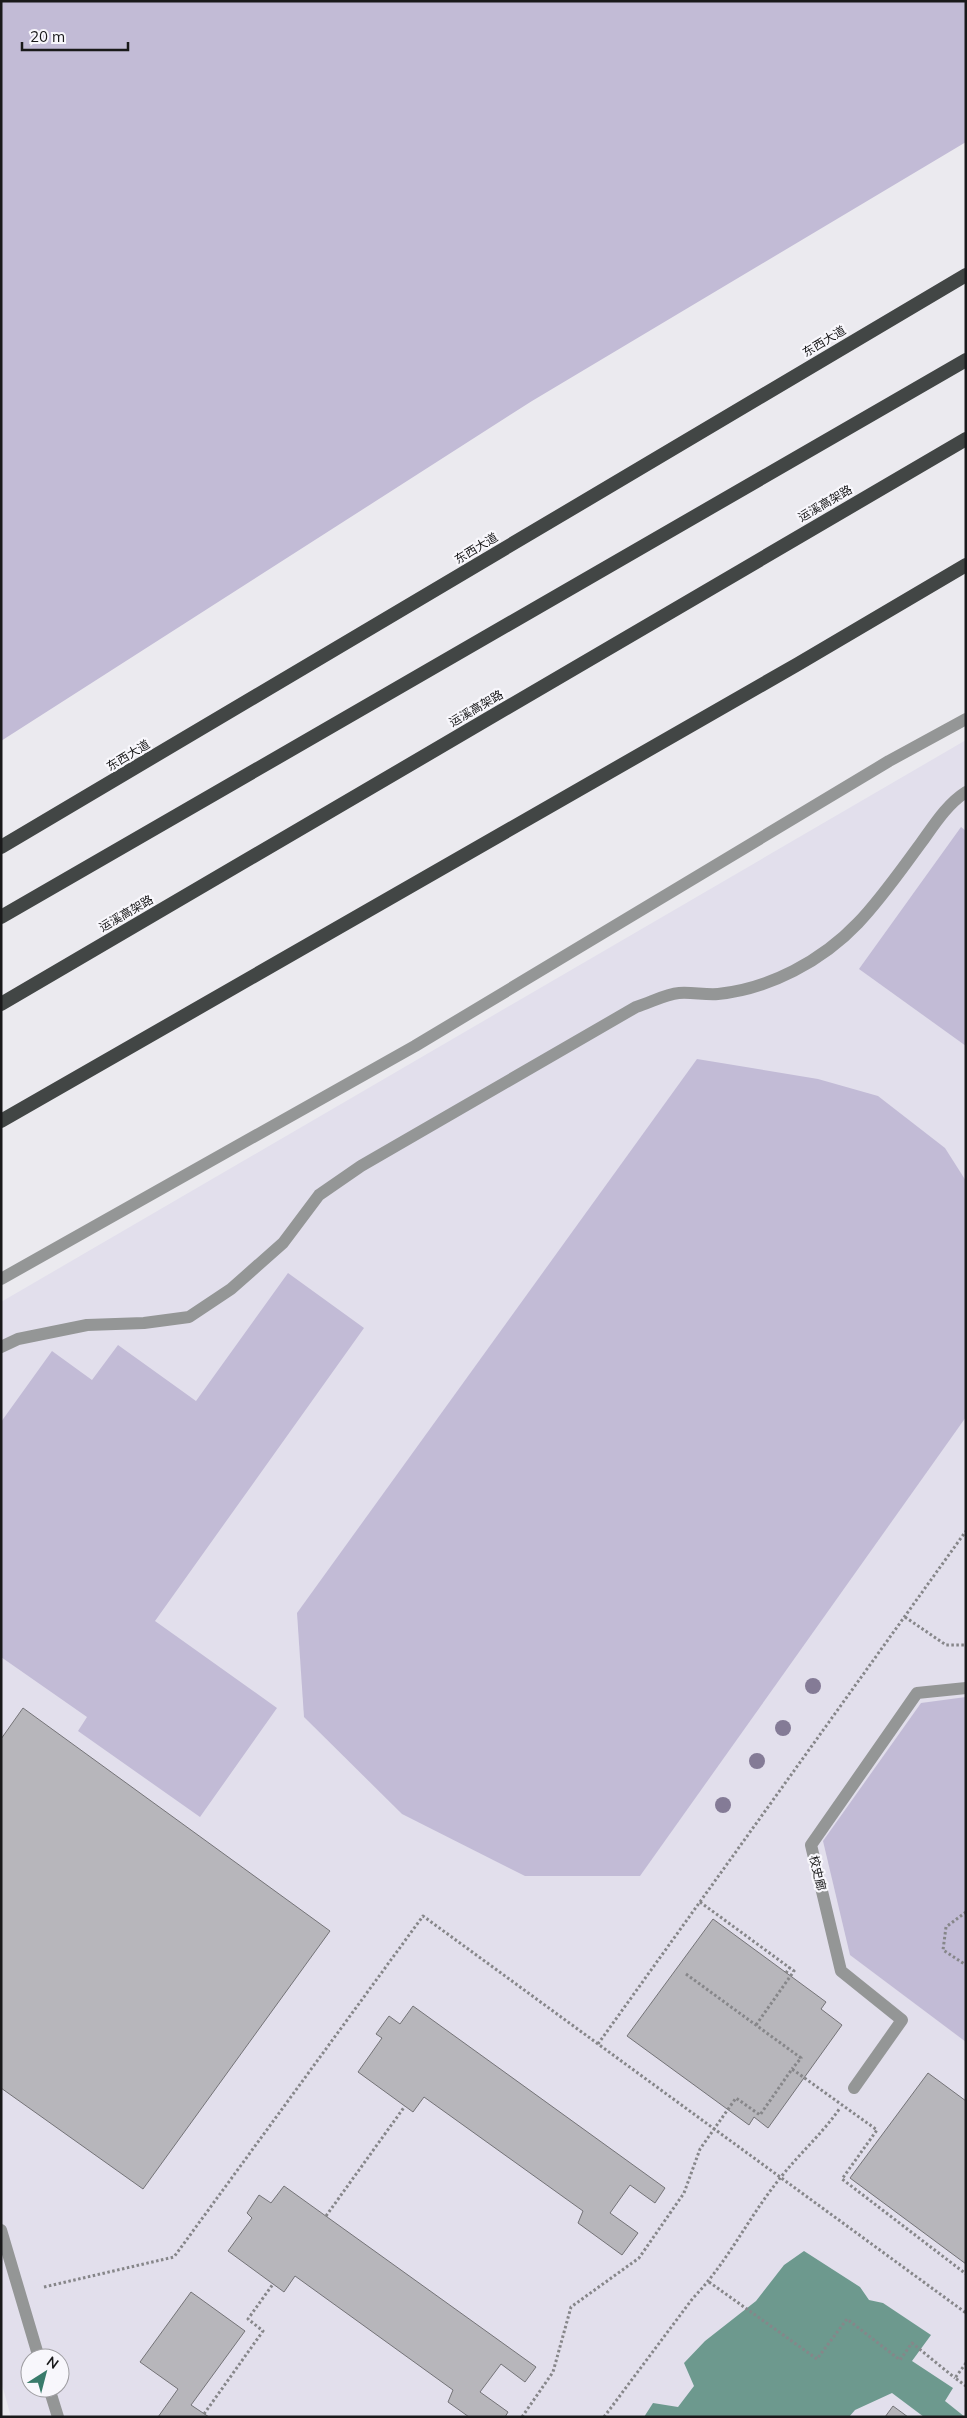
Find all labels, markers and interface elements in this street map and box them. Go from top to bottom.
scale bar [22,20,129,52]
text: 20 m [30,27,65,46]
street label: 东西大道 [800,322,848,360]
street label: 运溪高架路 [795,482,855,524]
street label: 东西大道 [452,529,500,567]
street label: 运溪高架路 [446,687,506,729]
street label: 东西大道 [104,736,152,774]
street label: 运溪高架路 [96,892,156,934]
street label: 校史廊 [807,1854,829,1892]
north arrow [20,2348,70,2398]
text: N [43,2352,62,2373]

